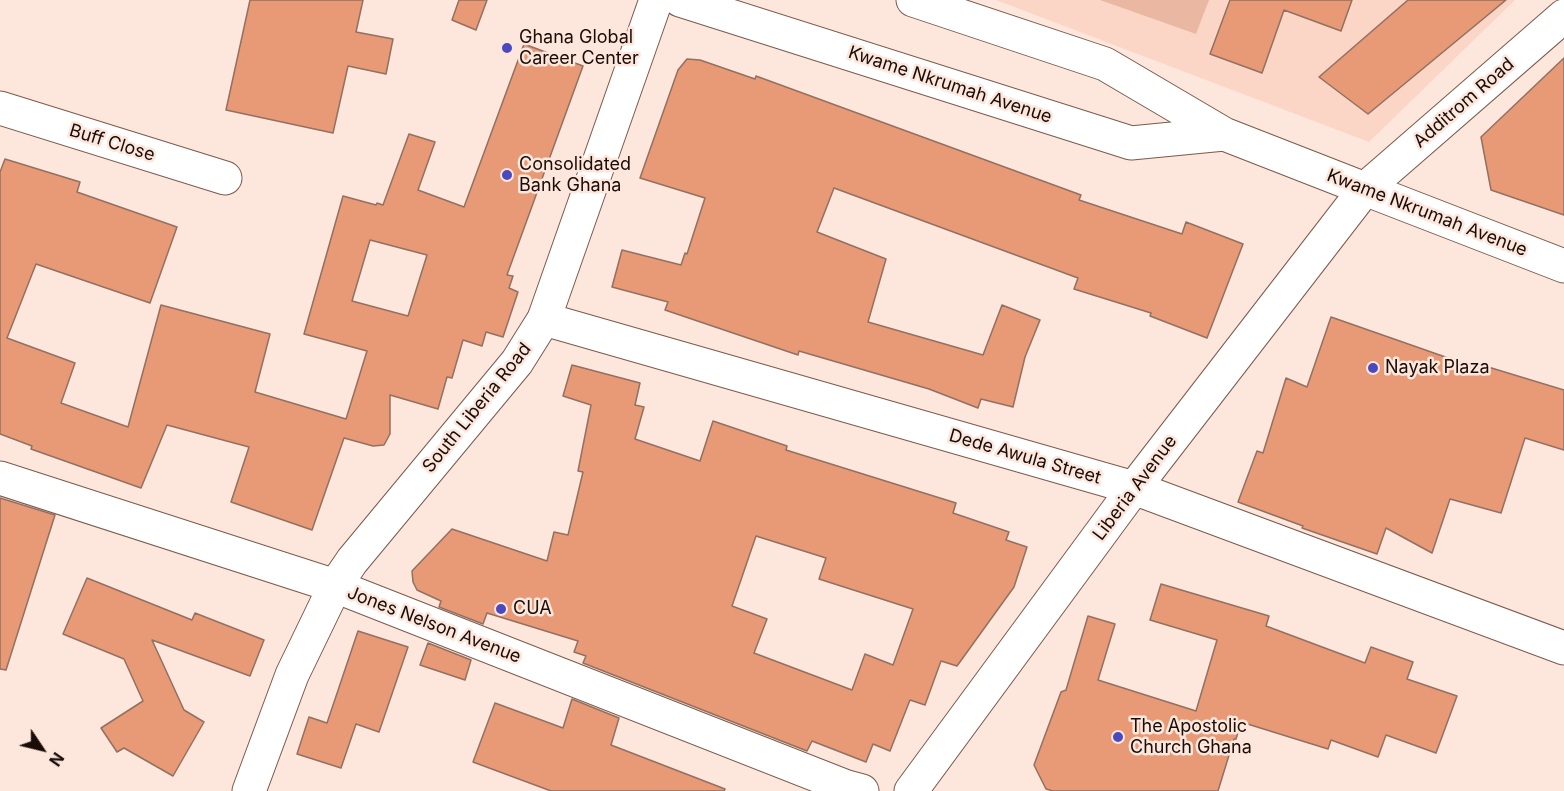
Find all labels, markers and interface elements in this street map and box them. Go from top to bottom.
place label: Ghana Global Career Center [519,27,639,70]
marker: Ghana Global Career Center [500,41,514,55]
street label: Kwame Nkrumah Avenue [845,42,1055,128]
street label: Additrom Road [1409,53,1519,153]
street label: Buff Close [67,120,157,166]
place label: Consolidated Bank Ghana [519,154,631,196]
street label: Kwame Nkrumah Avenue [1324,165,1530,261]
marker: Consolidated Bank Ghana [500,168,514,182]
street label: South Liberia Road [418,339,536,477]
place label: Nayak Plaza [1385,357,1489,379]
marker: Nayak Plaza [1366,361,1380,375]
street label: Dede Awula Street [947,425,1103,489]
street label: Liberia Avenue [1089,431,1181,545]
street label: Jones Nelson Avenue [344,582,524,668]
place label: CUA [513,598,552,620]
marker: CUA [494,602,508,616]
place label: The Apostolic Church Ghana [1130,716,1252,758]
north arrow [12,719,72,779]
marker: The Apostolic Church Ghana [1111,730,1125,744]
text: N [45,749,68,770]

